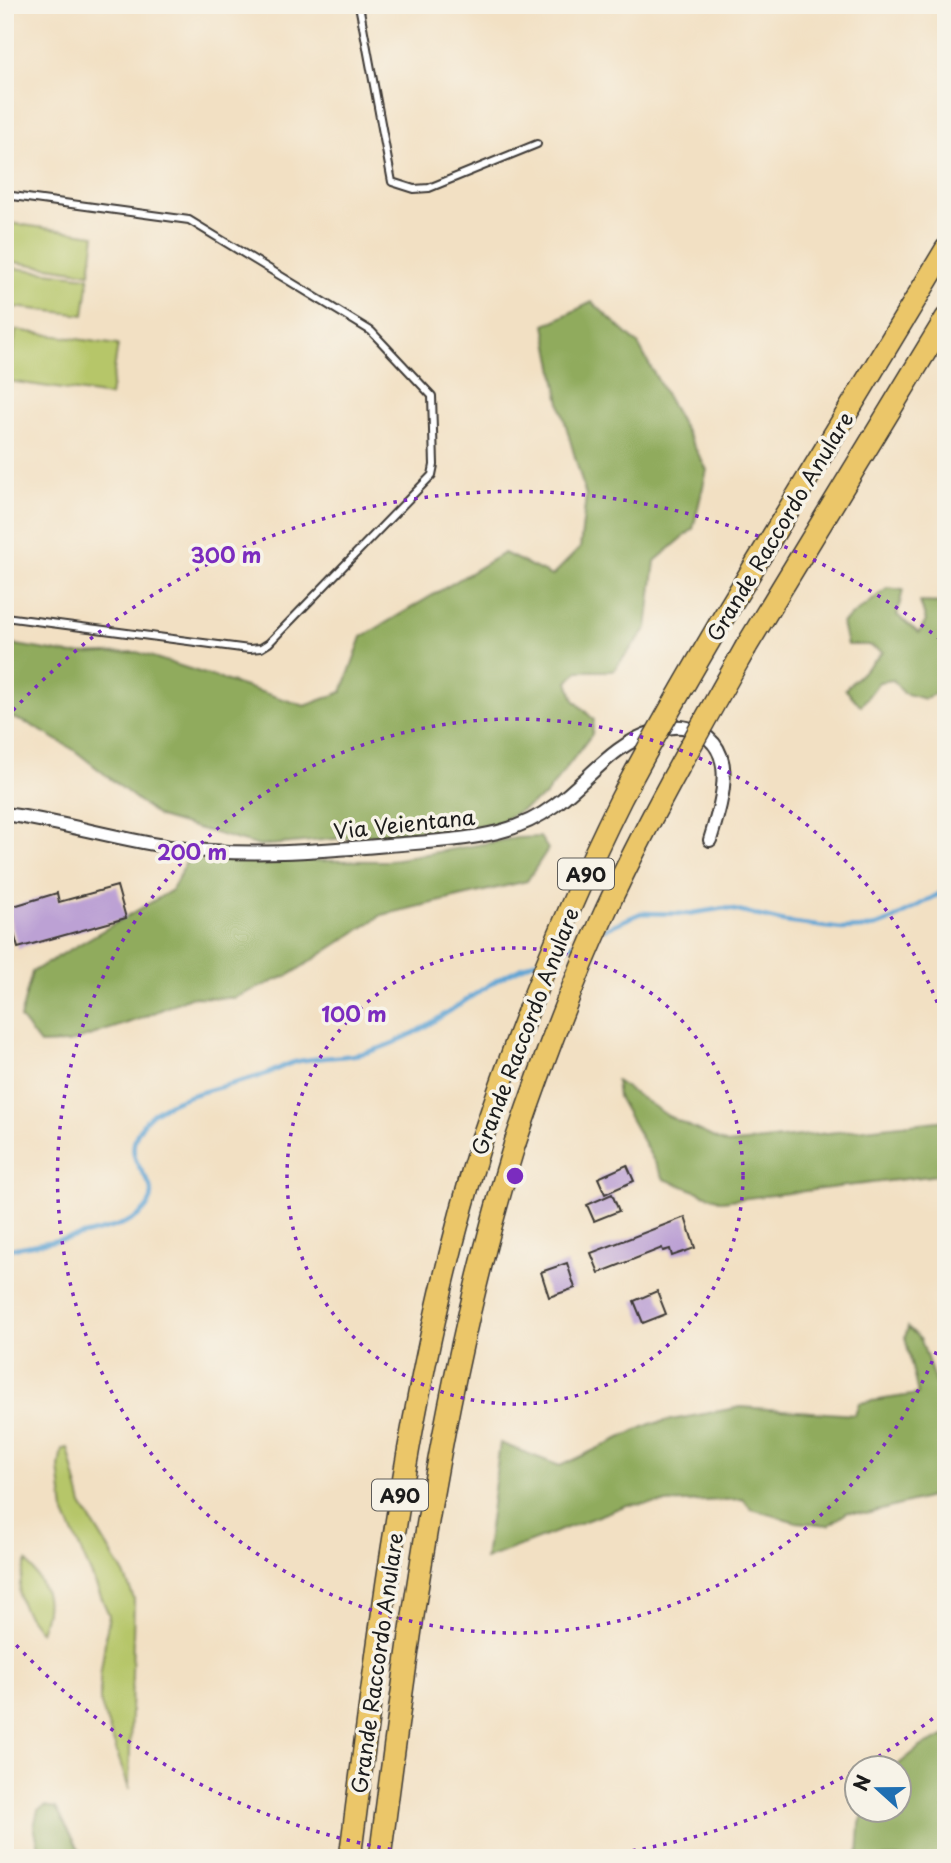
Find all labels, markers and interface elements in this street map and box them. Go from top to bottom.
street label: Grande Raccordo Anulare [698,405,860,647]
text: 300 m [191,538,261,570]
street label: Via Veientana [332,800,477,846]
text: 200 m [157,835,227,867]
road number: A90 [558,859,614,890]
street label: Grande Raccordo Anulare [462,902,586,1160]
text: 100 m [321,997,387,1029]
centre of rings [503,1164,527,1188]
road number: A90 [372,1480,428,1511]
street label: Grande Raccordo Anulare [342,1531,410,1795]
north arrow [842,1755,912,1825]
text: N [845,1771,877,1795]

